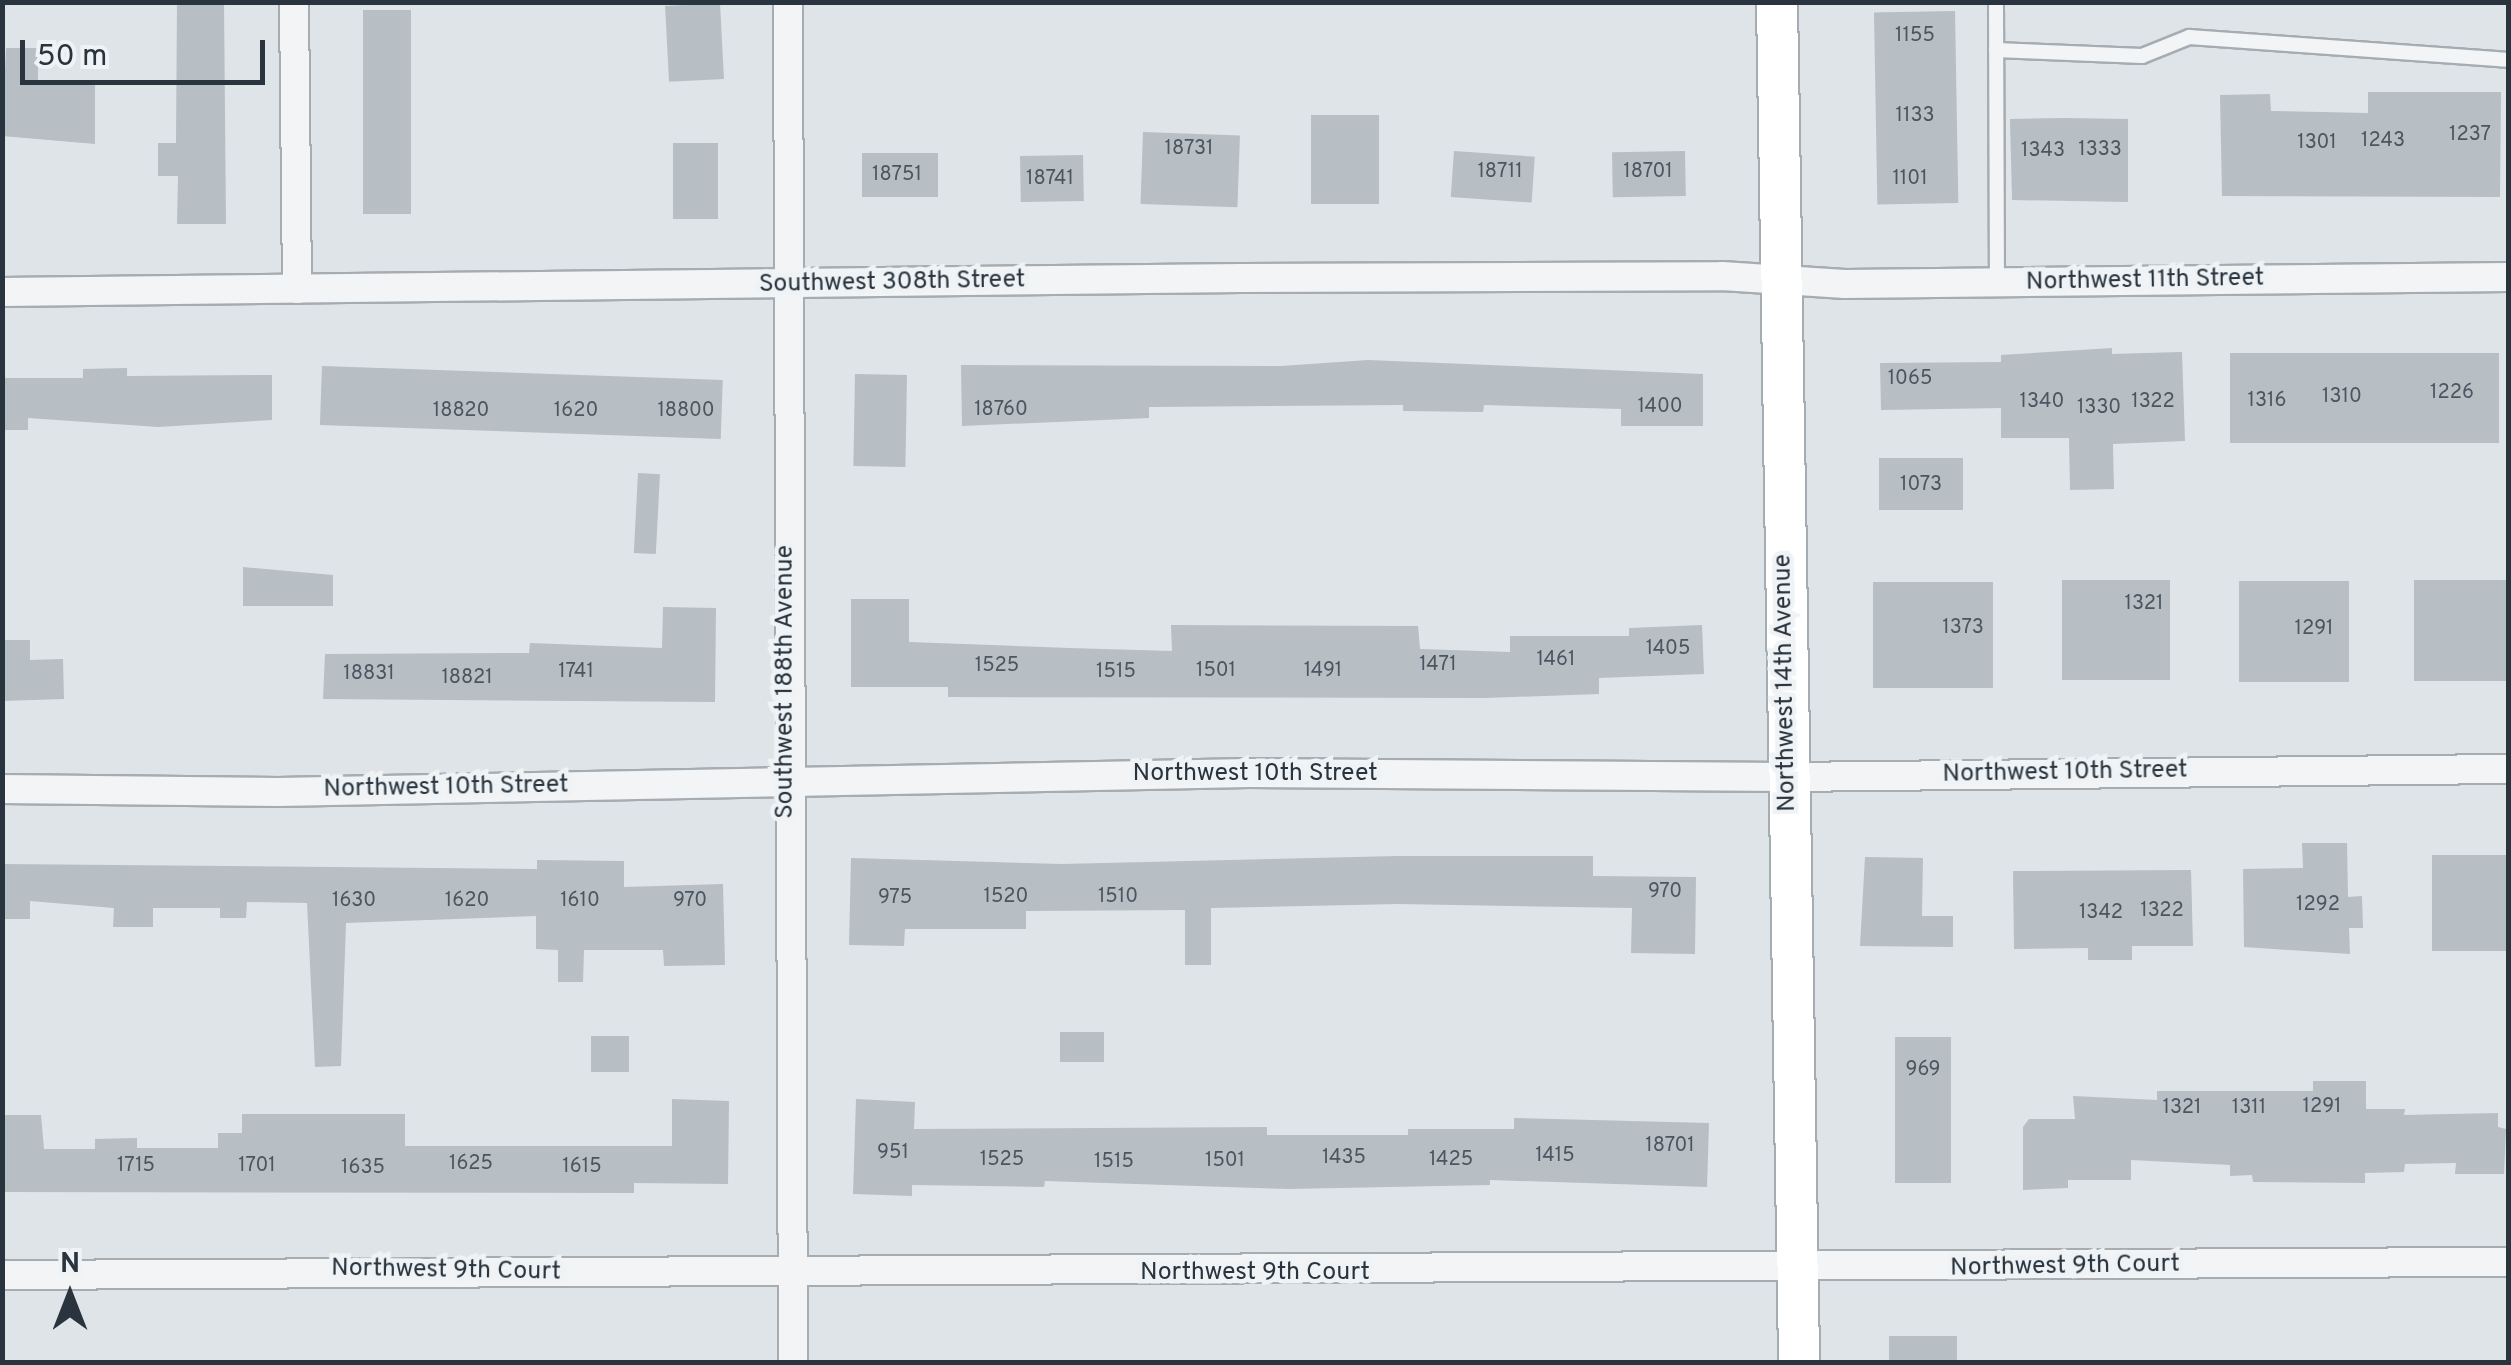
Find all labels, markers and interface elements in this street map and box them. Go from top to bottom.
scale bar [25,20,270,82]
house number: 1155 [1895,24,1935,48]
text: 50 m [37,39,107,76]
house number: 1133 [1896,104,1934,128]
house number: 1237 [2449,123,2491,147]
house number: 1243 [2361,129,2405,153]
house number: 1301 [2297,131,2337,155]
house number: 18731 [1164,137,1214,161]
house number: 1333 [2078,138,2122,162]
house number: 1343 [2021,139,2065,163]
house number: 18711 [1477,160,1523,184]
house number: 18701 [1623,160,1673,184]
house number: 18751 [872,163,922,187]
house number: 18741 [1026,167,1074,191]
house number: 1101 [1892,167,1928,191]
street label: Northwest 11th Street [2026,264,2264,298]
street label: Southwest 308th Street [759,266,1025,300]
house number: 1065 [1888,367,1932,391]
house number: 1226 [2430,381,2474,405]
house number: 1310 [2322,385,2362,409]
house number: 1316 [2248,389,2286,413]
house number: 1340 [2020,390,2064,414]
house number: 1322 [2131,390,2175,414]
house number: 1400 [1638,395,1682,419]
house number: 1330 [2077,396,2121,420]
house number: 18760 [974,398,1028,422]
house number: 18820 [433,399,489,423]
house number: 1620 [554,399,598,423]
house number: 18800 [657,399,715,423]
house number: 1073 [1900,473,1942,497]
street label: Southwest 188th Avenue [771,545,801,819]
street label: Northwest 14th Avenue [1769,553,1803,813]
house number: 1321 [2125,592,2163,616]
house number: 1373 [1942,616,1984,640]
house number: 1291 [2294,617,2334,641]
house number: 1405 [1646,637,1690,661]
house number: 1461 [1537,648,1575,672]
house number: 1471 [1419,653,1457,677]
house number: 1525 [975,654,1019,678]
house number: 1501 [1196,659,1236,683]
house number: 1491 [1304,659,1342,683]
house number: 1741 [558,660,594,684]
house number: 1515 [1096,660,1136,684]
house number: 18831 [343,662,395,686]
house number: 18821 [441,666,493,690]
street label: Northwest 10th Street [1942,756,2188,790]
street label: Northwest 10th Street [1132,759,1378,789]
street label: Northwest 10th Street [323,771,569,805]
house number: 970 [1648,880,1682,904]
house number: 1520 [984,885,1028,909]
house number: 1510 [1098,885,1138,909]
house number: 975 [878,886,912,910]
house number: 1630 [332,889,376,913]
house number: 1620 [445,889,489,913]
house number: 1610 [560,889,600,913]
house number: 970 [673,889,707,913]
house number: 1292 [2296,893,2340,917]
house number: 1322 [2140,899,2184,923]
house number: 1342 [2079,901,2123,925]
house number: 969 [1905,1058,1941,1082]
house number: 1291 [2302,1095,2342,1119]
house number: 1321 [2163,1096,2201,1120]
house number: 1311 [2232,1096,2266,1120]
house number: 18701 [1645,1134,1695,1158]
house number: 951 [877,1141,909,1165]
house number: 1415 [1535,1144,1575,1168]
house number: 1435 [1322,1146,1366,1170]
house number: 1525 [980,1148,1024,1172]
house number: 1425 [1429,1148,1473,1172]
house number: 1501 [1205,1149,1245,1173]
house number: 1515 [1094,1150,1134,1174]
house number: 1625 [449,1152,493,1176]
house number: 1715 [117,1154,155,1178]
house number: 1701 [238,1154,276,1178]
house number: 1615 [562,1155,602,1179]
house number: 1635 [341,1156,385,1180]
north arrow [20,1245,120,1345]
text: N [60,1247,80,1283]
street label: Northwest 9th Court [1950,1250,2180,1284]
street label: Northwest 9th Court [331,1254,561,1288]
street label: Northwest 9th Court [1140,1258,1370,1288]

